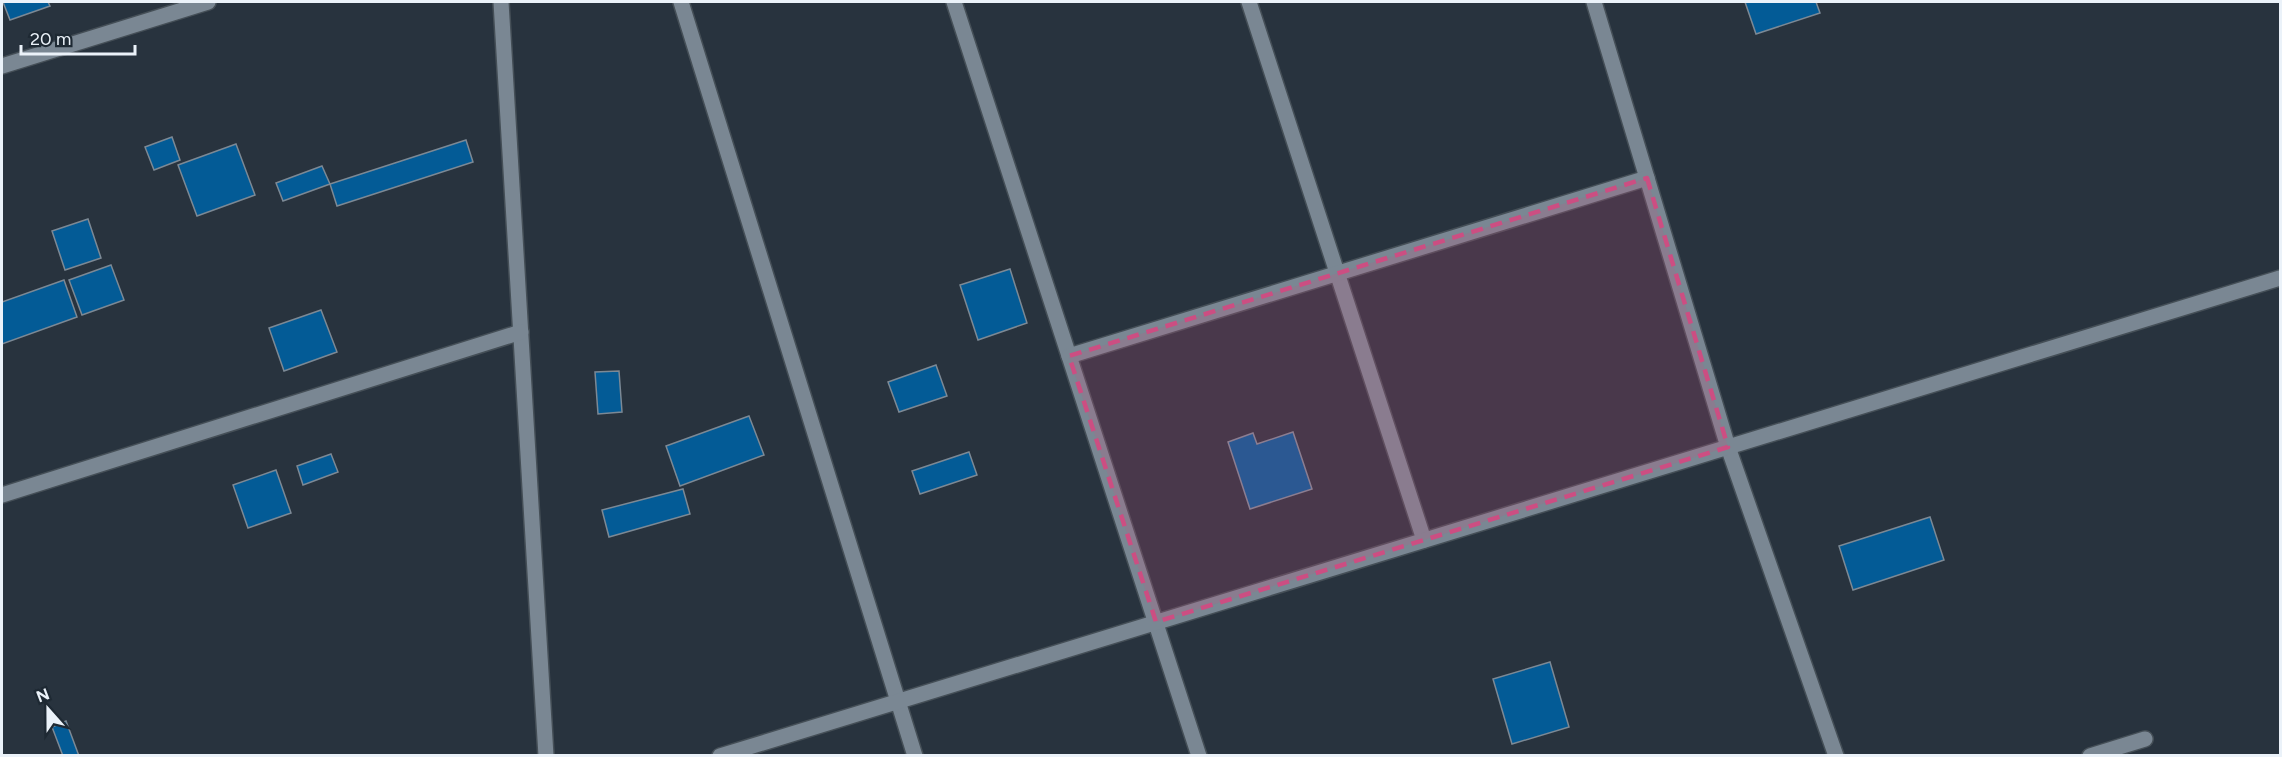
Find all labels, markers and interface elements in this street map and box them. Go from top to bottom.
scale bar [21,18,135,56]
text: 20 m [30,28,71,50]
north arrow [18,679,78,739]
text: N [34,684,52,707]

